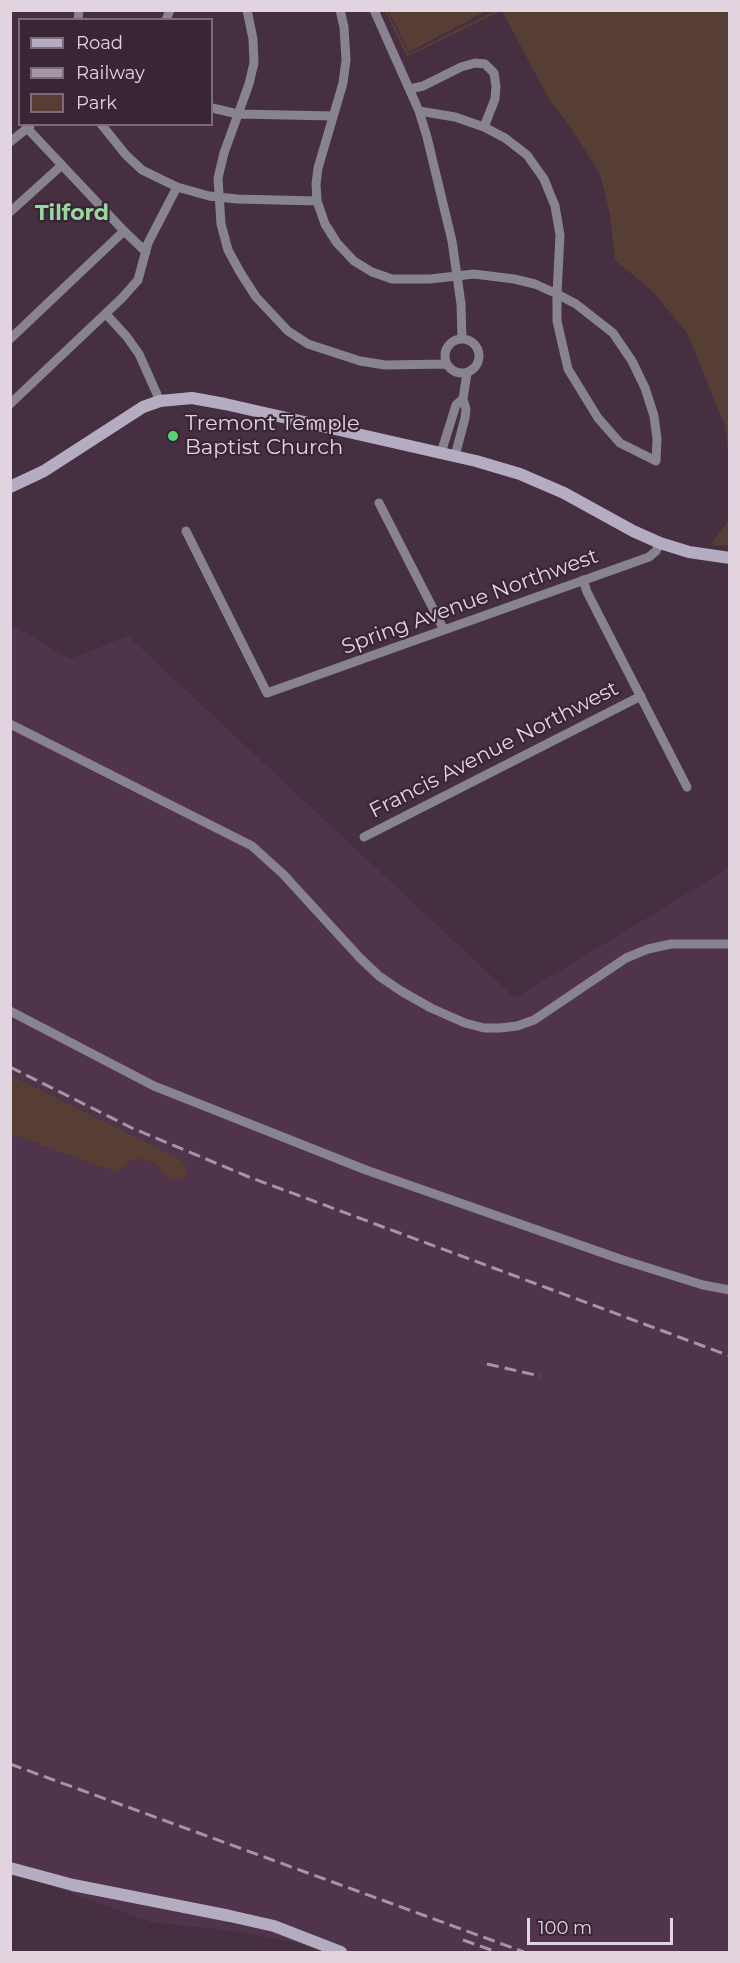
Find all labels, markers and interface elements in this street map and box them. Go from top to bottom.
legend [18,18,213,126]
text: Road [76,32,123,54]
text: Railway [76,62,145,84]
text: Park [76,92,117,114]
district label: Tilford [35,201,109,227]
place label: Tremont Temple Baptist Church [185,411,360,461]
marker: Tremont Temple Baptist Church [166,429,180,443]
street label: Spring Avenue Northwest [338,544,602,660]
street label: Francis Avenue Northwest [365,676,623,824]
scale bar [530,1906,676,1944]
text: 100 m [538,1917,592,1939]

